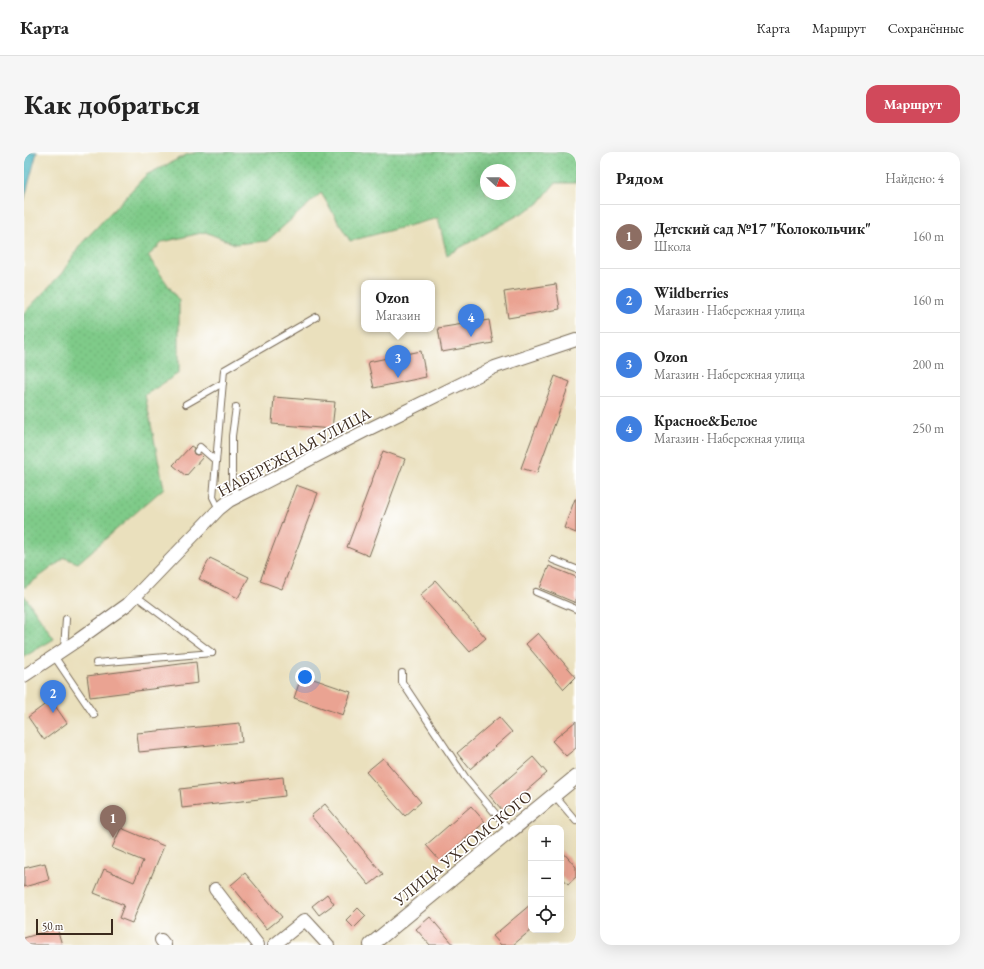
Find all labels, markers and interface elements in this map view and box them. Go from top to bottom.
text: Карта [20,15,69,40]
text: Карта [757,19,790,37]
text: Маршрут [812,19,866,37]
text: Сохранённые [888,19,964,37]
button: Маршрут [866,85,960,123]
text: Как добраться [24,86,200,122]
north arrow [480,164,516,200]
text: Рядом [616,167,664,189]
text: Найдено: 4 [885,170,944,187]
text: Детский сад №17 "Колокольчик" [654,219,871,238]
text: 1 [626,228,632,245]
text: 160 m [913,228,944,245]
text: Школа [654,238,691,255]
popup [361,280,435,332]
text: Wildberries [654,283,729,302]
text: Ozon [376,288,410,307]
text: 2 [626,292,632,309]
text: 160 m [913,292,944,309]
text: Магазин · Набережная улица [654,302,805,319]
pin: 4 [458,304,484,337]
text: Магазин [376,307,420,324]
pin: 3 [385,345,411,378]
text: Ozon [654,347,688,366]
text: 3 [626,356,632,373]
text: 200 m [913,356,944,373]
text: Магазин · Набережная улица [654,366,805,383]
street label: НАБЕРЕЖНАЯ УЛИЦА [214,402,375,501]
text: Красное&Белое [654,411,757,430]
text: 4 [626,420,632,437]
text: 250 m [913,420,944,437]
text: Магазин · Набережная улица [654,430,805,447]
your location [295,667,315,687]
pin: 2 [40,680,66,713]
street label: УЛИЦА УХТОМСКОГО [389,786,536,911]
pin: 1 [100,805,126,838]
map controls [528,825,564,933]
button: + [528,825,564,861]
button: − [528,861,564,897]
button: locate [528,897,564,933]
scale bar [36,917,113,936]
text: 50 m [42,919,63,933]

